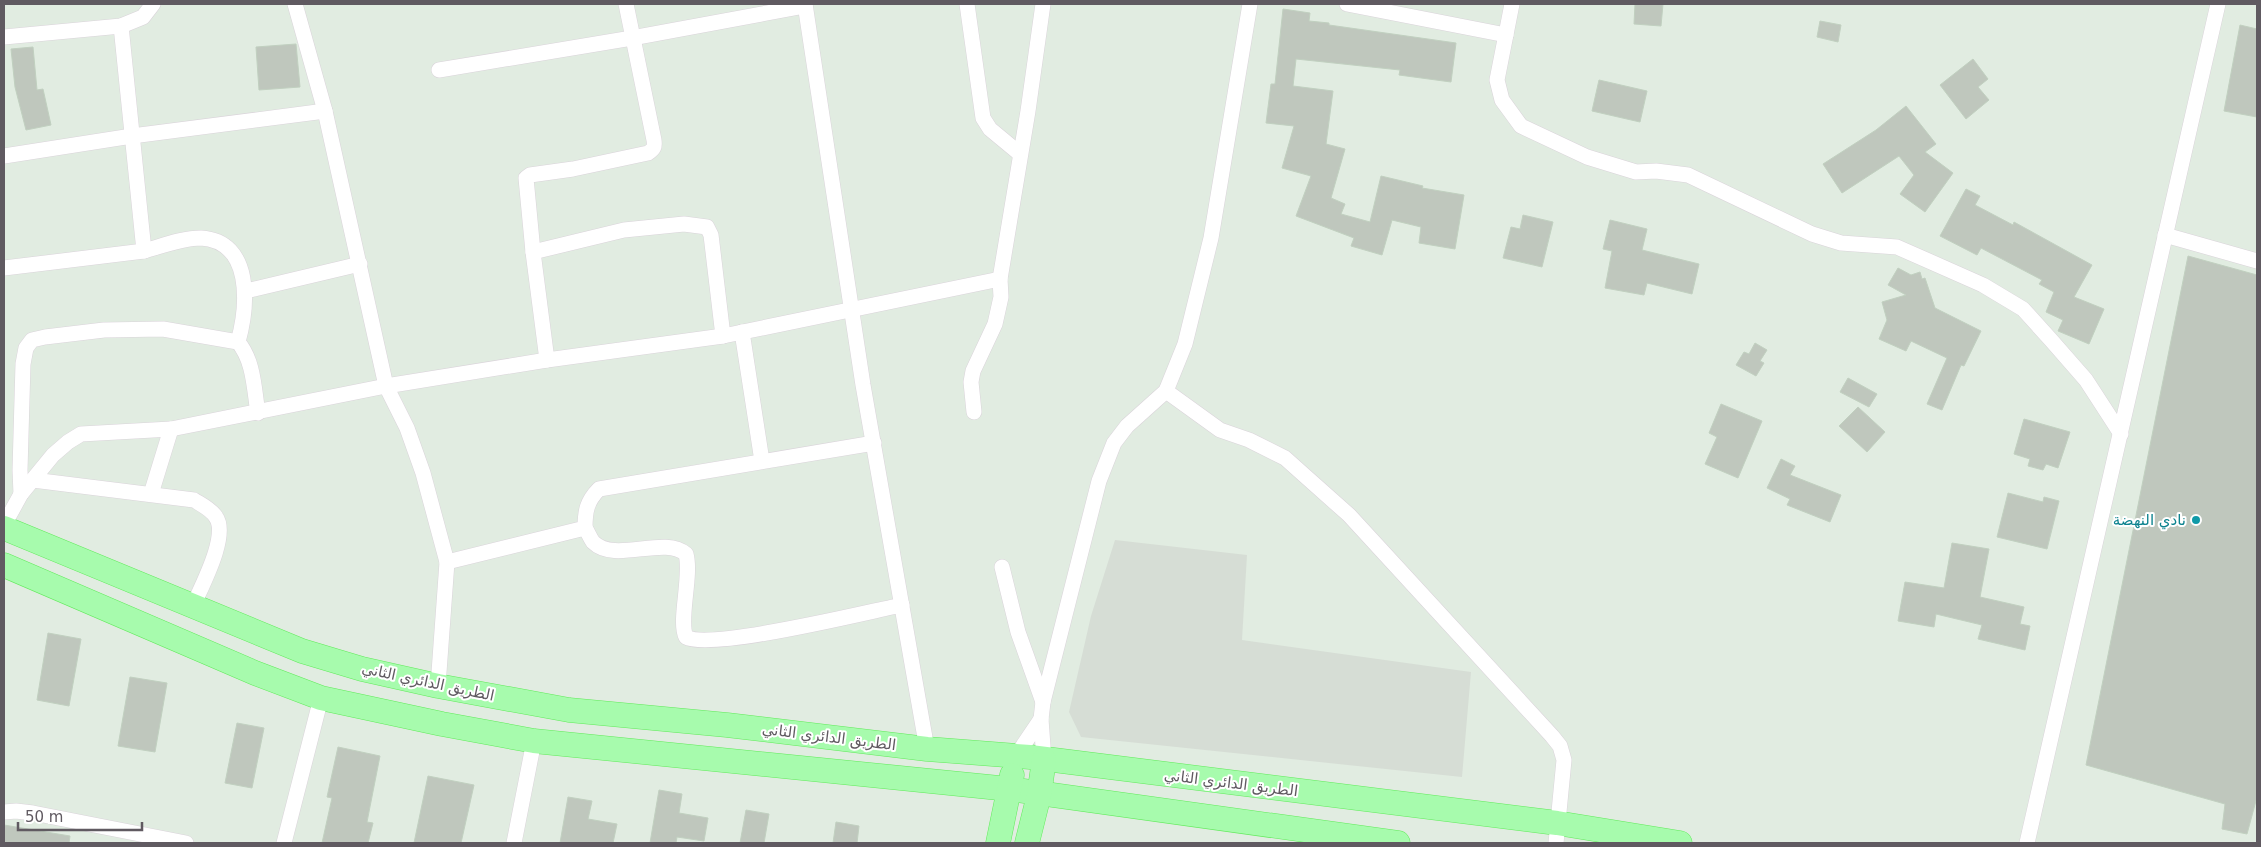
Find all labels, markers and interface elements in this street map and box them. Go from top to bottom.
place label: نادي النهضة [2113,511,2186,530]
marker: نادي النهضة [2190,514,2202,526]
street label: الطريق الدائري الثاني [360,659,496,706]
street label: الطريق الدائري الثاني [761,720,897,755]
street label: الطريق الدائري الثاني [1163,766,1299,801]
scale bar [18,800,141,832]
text: 50 m [25,808,63,826]

